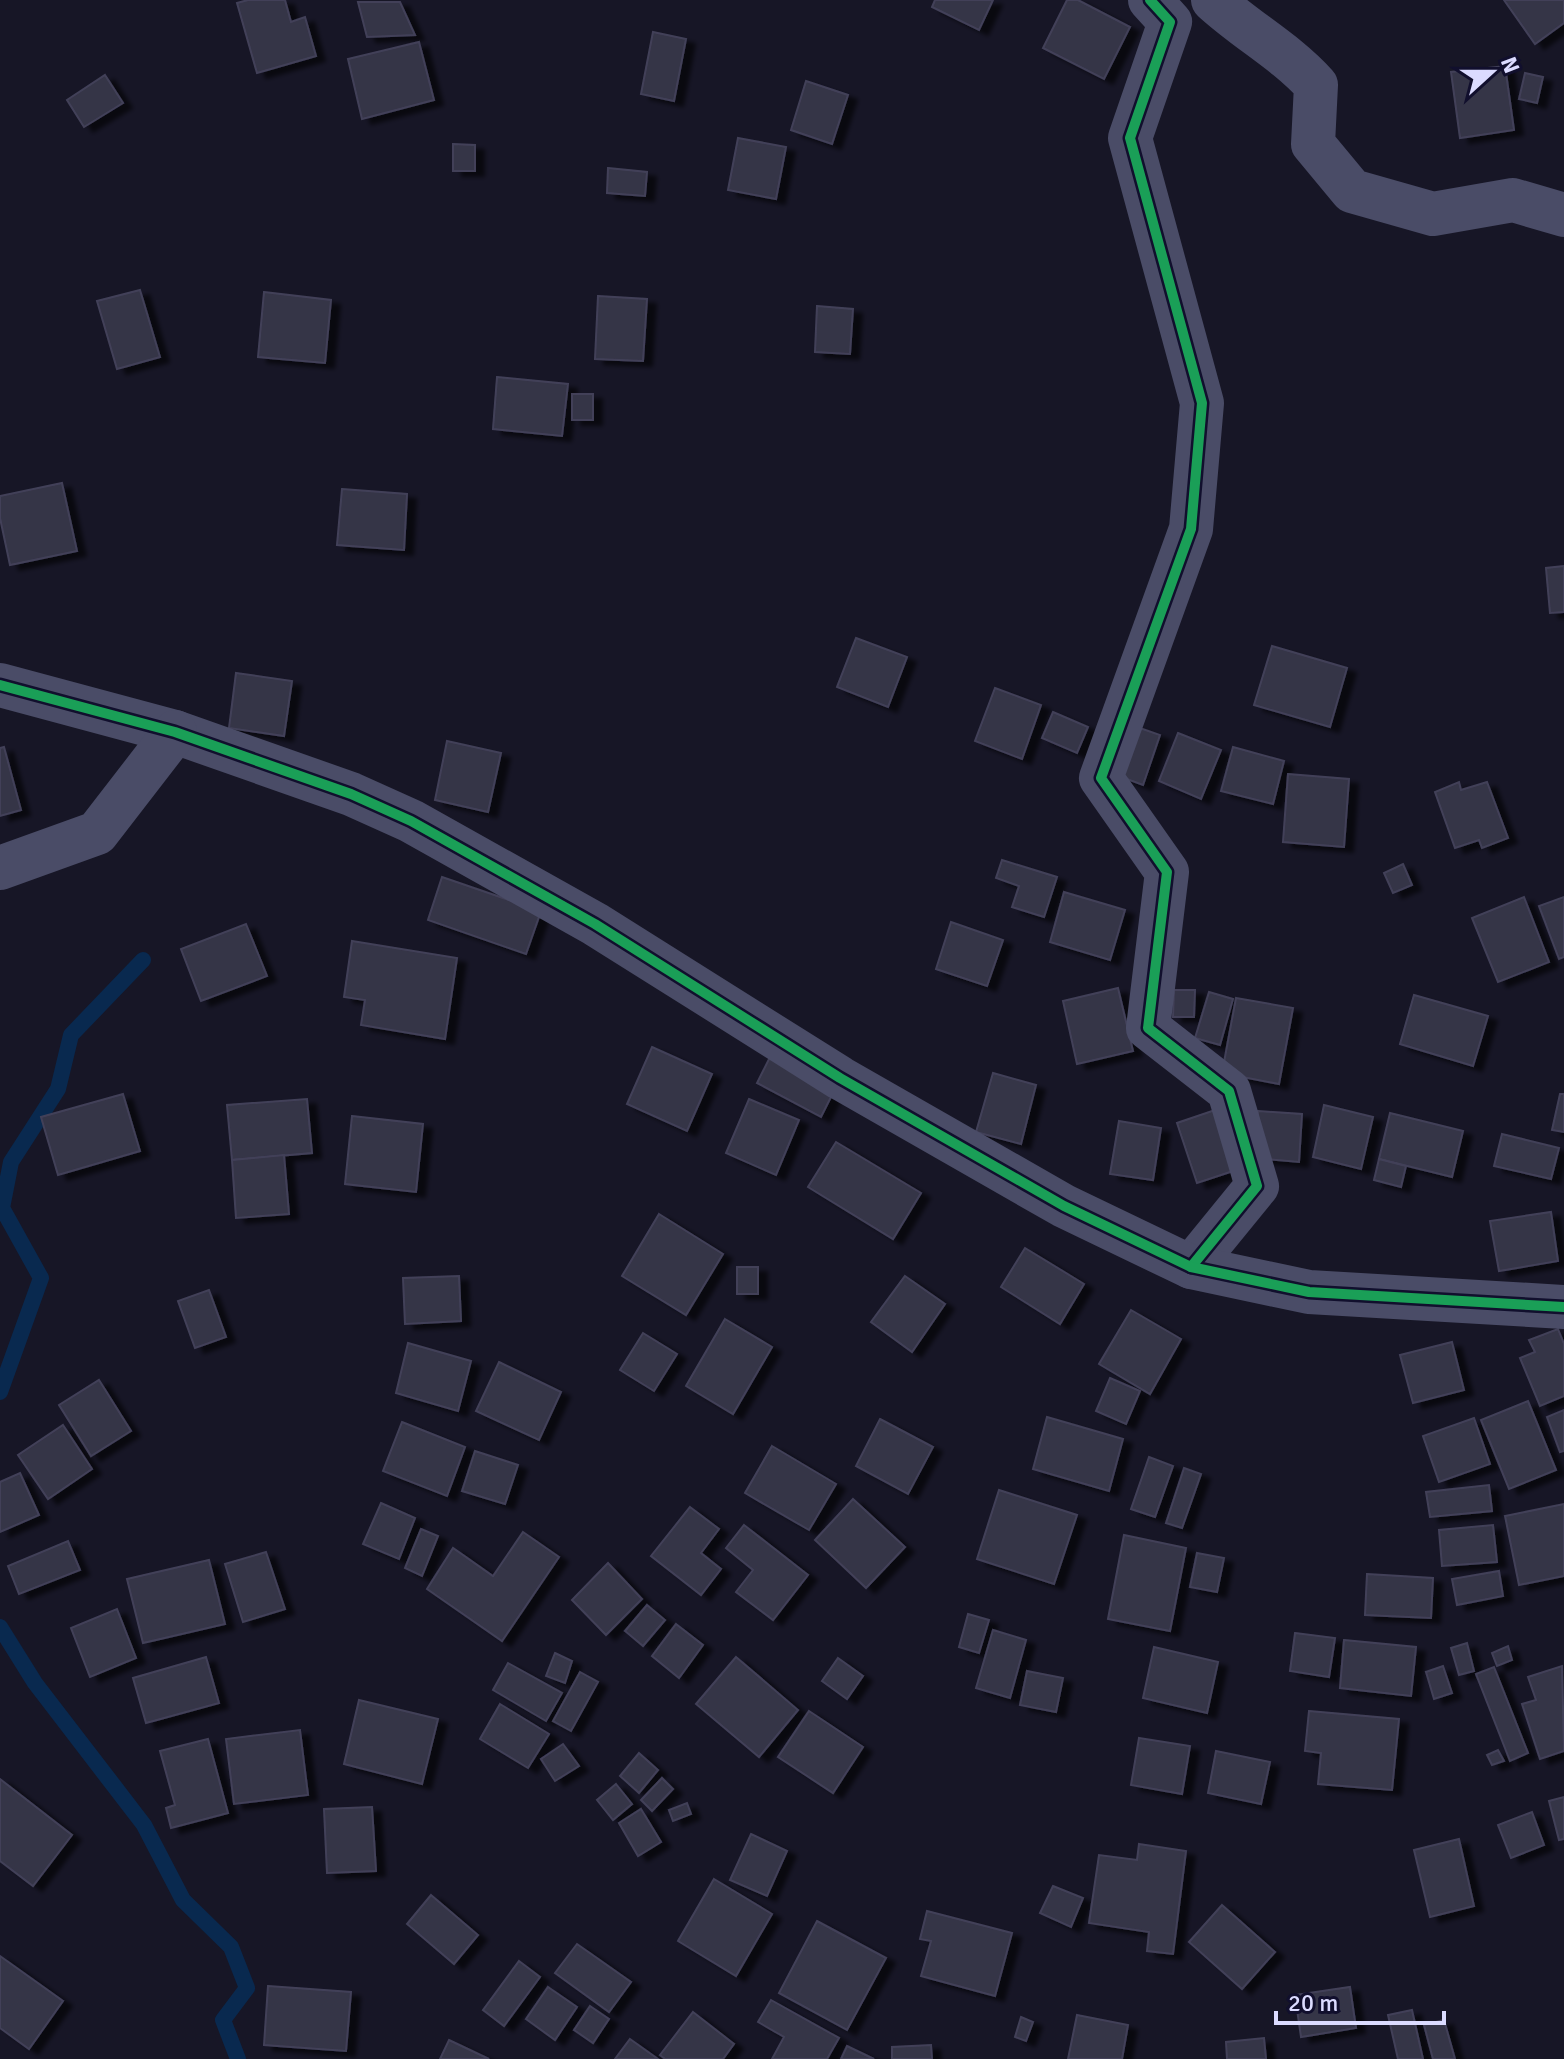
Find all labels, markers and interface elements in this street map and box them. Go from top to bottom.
north arrow [1452,32,1532,112]
text: N [1495,53,1526,77]
scale bar [1276,1975,1444,2025]
text: 20 m [1288,1988,1338,2018]

